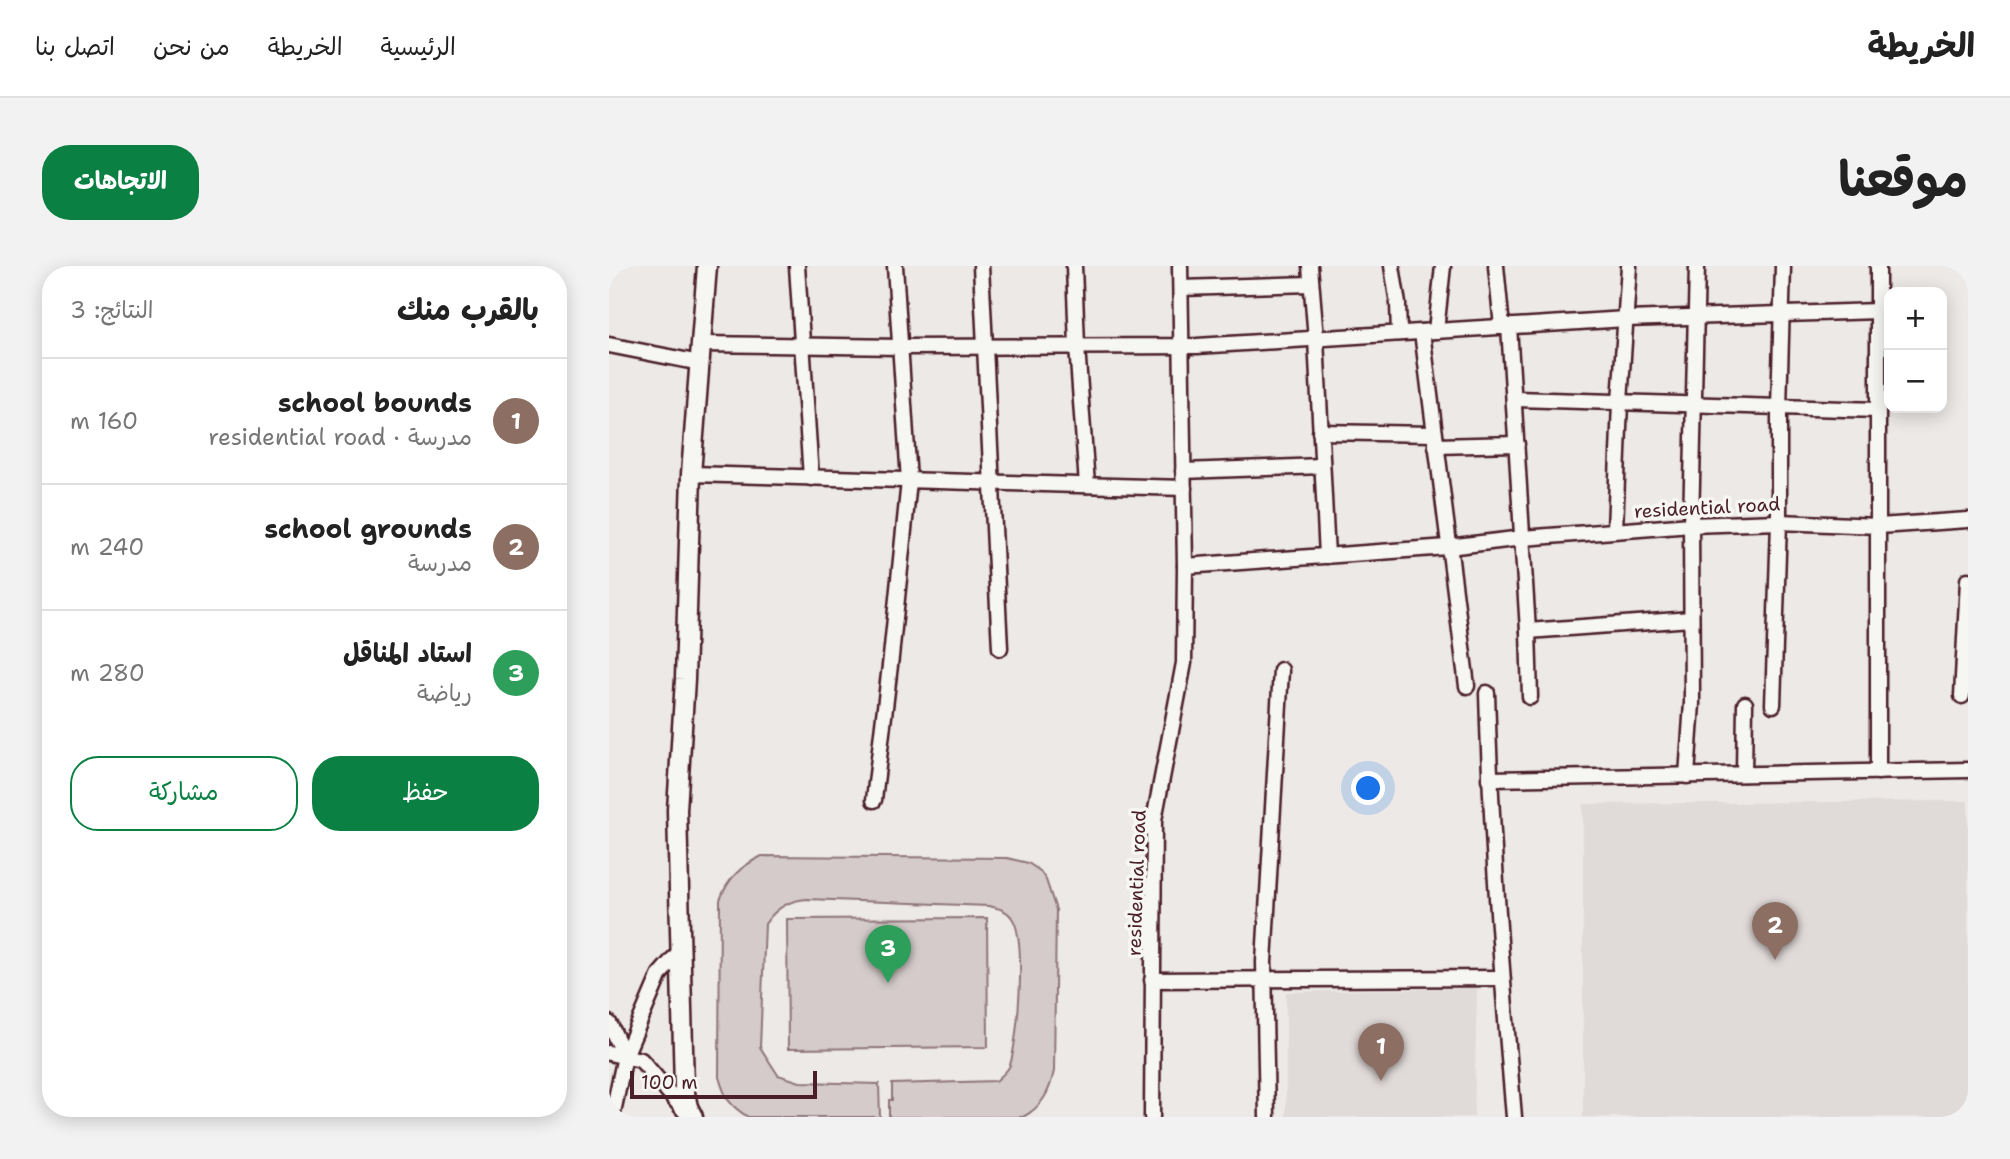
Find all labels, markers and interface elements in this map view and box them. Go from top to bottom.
text: الخريطة [1868,23,1975,68]
text: اتصل بنا [35,31,115,63]
text: من نحن [153,31,230,63]
text: الخريطة [268,31,343,63]
text: الرئيسية [381,31,456,63]
button: الاتجاهات [42,145,199,220]
text: موقعنا [1838,146,1968,212]
map controls [1884,287,1947,413]
button: + [1884,287,1947,350]
text: بالقرب منك [397,289,539,330]
text: النتائج: 3 [70,295,153,325]
button: − [1884,350,1947,413]
text: school bounds [278,385,472,420]
text: 160 m [70,406,138,436]
text: 1 [511,406,521,436]
text: مدرسة · residential road [208,422,472,452]
street label: residential road [1633,491,1781,524]
text: school grounds [264,511,472,546]
text: 240 m [70,532,144,562]
text: 2 [508,532,524,562]
text: مدرسة [408,548,472,578]
text: استاد المناقل [343,635,472,670]
text: 280 m [70,658,145,688]
text: 3 [508,658,524,688]
text: رياضة [417,678,472,708]
button: مشاركة [70,756,298,831]
button: حفظ [312,756,539,831]
your location [1351,771,1385,805]
street label: residential road [1121,809,1152,957]
pin: 2 [1752,902,1798,960]
pin: 3 [865,925,911,983]
pin: 1 [1358,1023,1404,1081]
scale bar [630,1068,817,1100]
text: 100 m [641,1070,698,1095]

